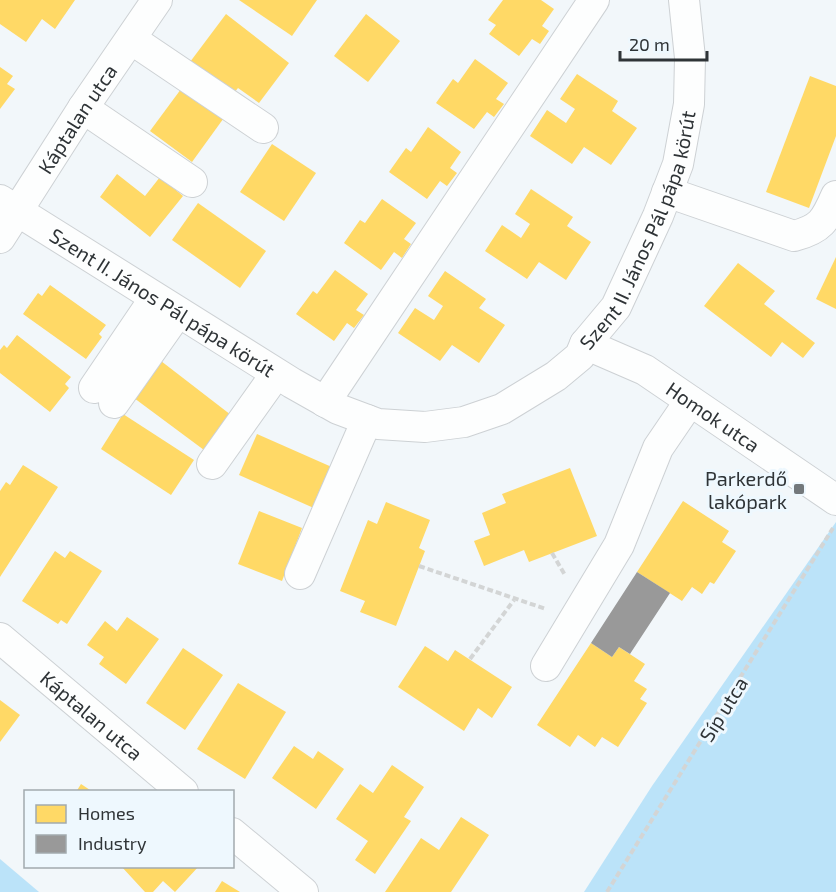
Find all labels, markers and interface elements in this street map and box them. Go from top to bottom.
scale bar [620,24,707,62]
text: 20 m [629,33,670,55]
street label: Káptalan utca [32,59,122,178]
street label: Szent II. János Pál pápa körút [574,108,700,354]
street label: Szent II. János Pál pápa körút [46,222,280,382]
street label: Homok utca [662,376,765,457]
place label: Parkerdő lakópark [705,466,787,513]
marker: Parkerdő lakópark [792,482,806,496]
street label: Káptalan utca [36,666,148,765]
street label: Síp utca [694,672,752,746]
legend [24,790,234,868]
text: Homes [78,802,135,824]
text: Industry [78,832,147,854]

